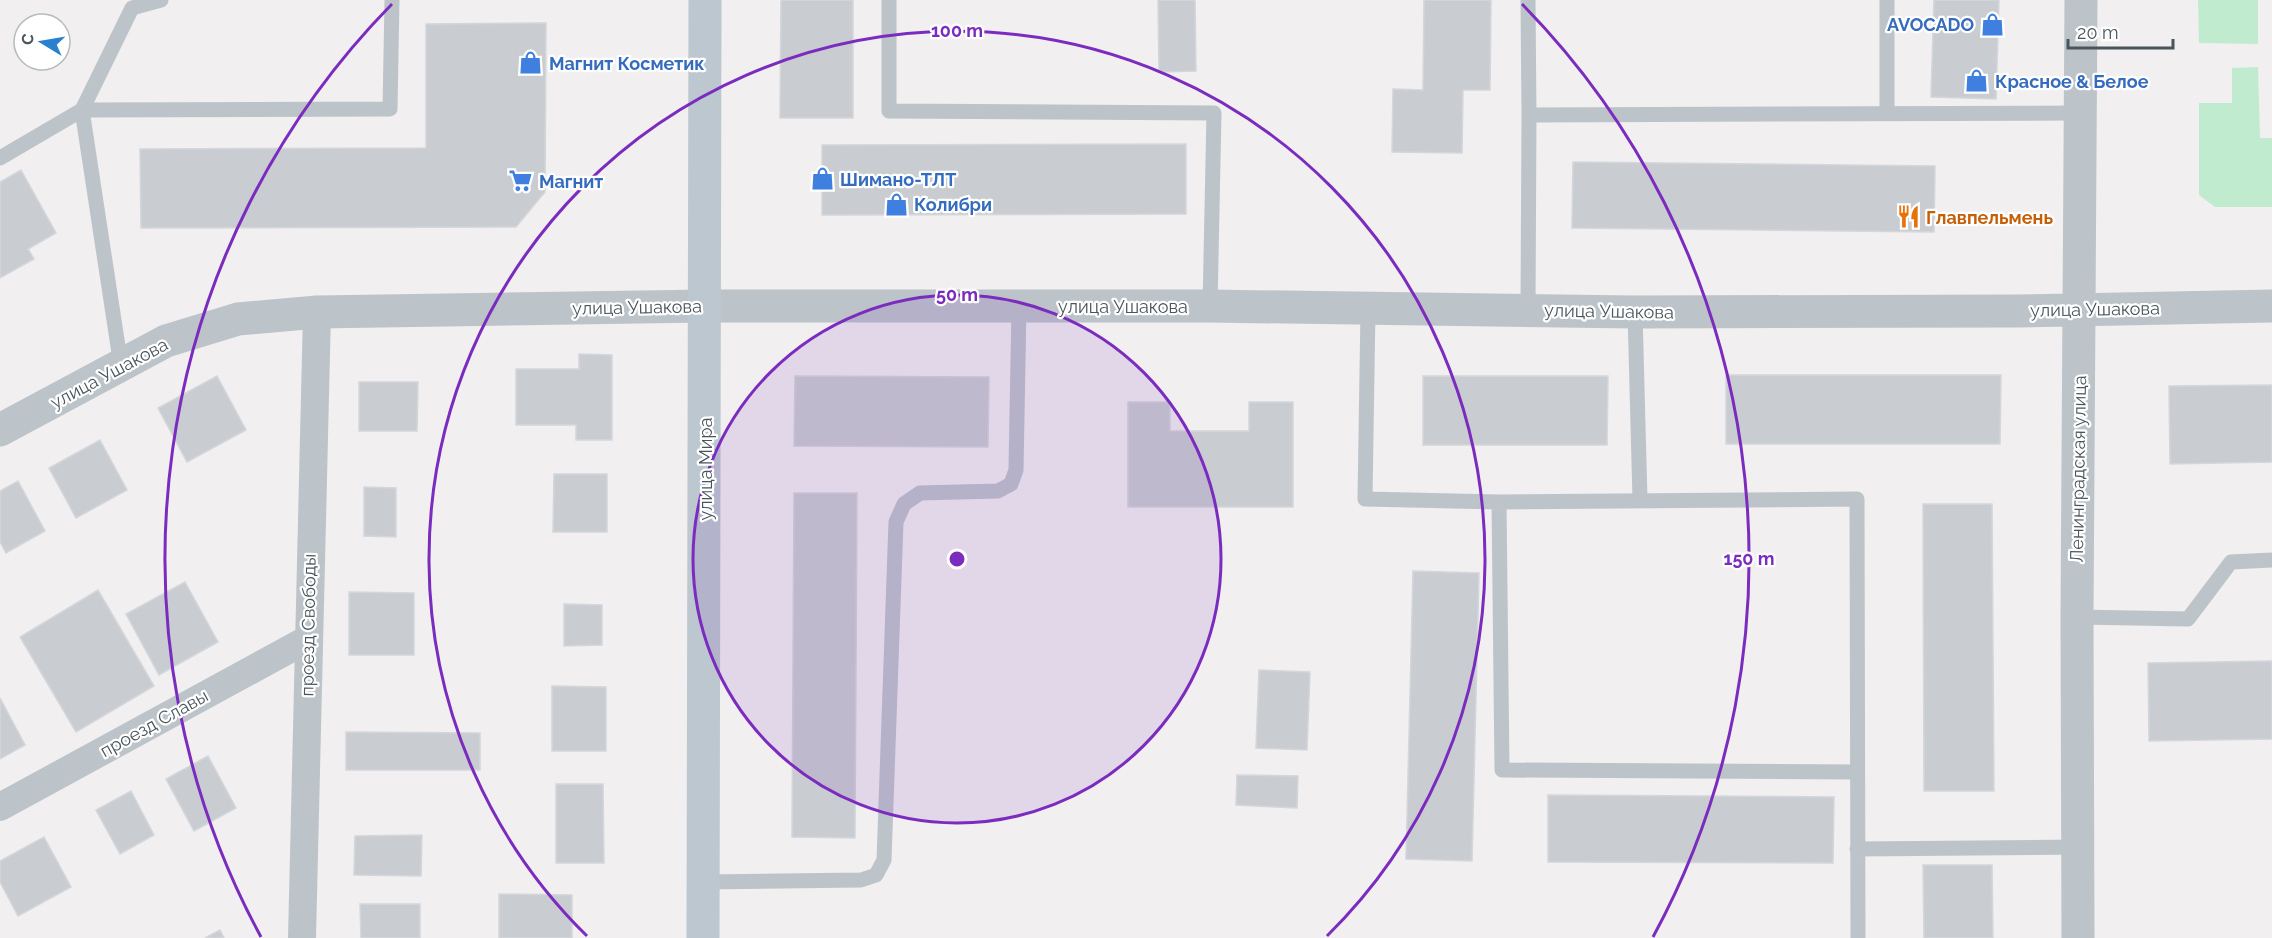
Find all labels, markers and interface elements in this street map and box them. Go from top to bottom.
shop icon: AVOCADO [1979,11,2005,37]
north arrow [12,12,72,72]
scale bar [2068,12,2173,50]
place label: AVOCADO [1887,14,1974,35]
text: 100 m [931,20,983,41]
text: 20 m [2077,22,2119,43]
text: С [17,32,38,46]
shop icon: Магнит Косметик [518,50,544,76]
place label: Магнит Косметик [549,53,705,74]
shop icon: Красное & Белое [1964,68,1990,94]
place label: Красное & Белое [1995,71,2149,92]
shop icon: Шимано-ТЛТ [809,166,835,192]
supermarket icon: Магнит [508,168,534,194]
place label: Шимано-ТЛТ [840,169,956,190]
place label: Магнит [539,171,603,192]
shop icon: Колибри [883,191,909,217]
place label: Колибри [914,194,992,215]
restaurant icon: Главпельмень [1895,204,1921,230]
place label: Главпельмень [1926,207,2053,228]
text: 50 m [936,284,978,305]
street label: улица Ушакова [572,295,702,319]
street label: улица Ушакова [1058,296,1188,317]
street label: улица Ушакова [2030,297,2160,321]
street label: улица Ушакова [1544,299,1674,323]
street label: улица Ушакова [47,333,171,413]
street label: Ленинградская улица [2066,375,2090,563]
street label: улица Мира [695,418,716,520]
text: 150 m [1724,548,1775,569]
centre of rings [947,549,967,569]
street label: проезд Свободы [296,553,320,697]
street label: проезд Славы [96,685,212,761]

